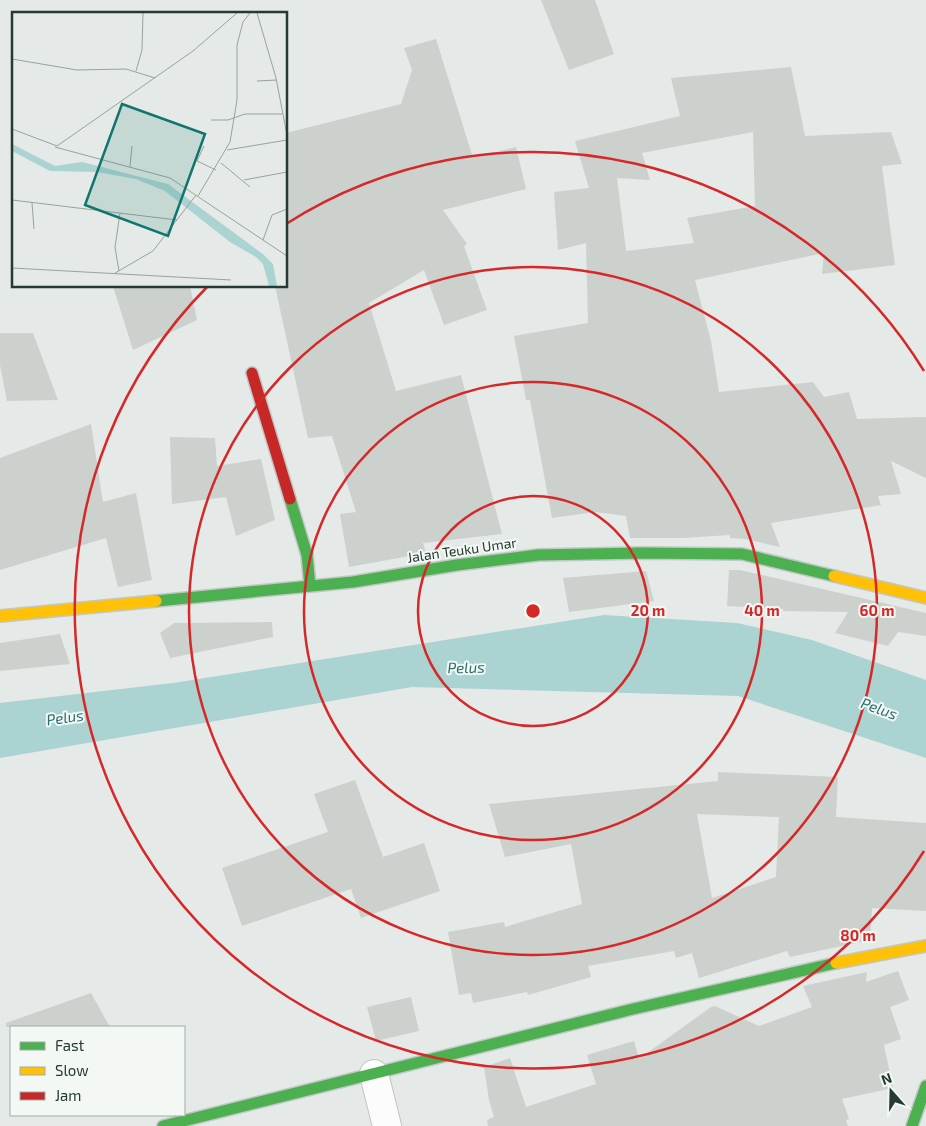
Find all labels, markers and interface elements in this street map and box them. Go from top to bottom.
inset map [12,12,288,288]
street label: Jalan Teuku Umar [406,533,518,566]
text: 20 m [631,601,665,619]
text: 40 m [744,601,780,619]
text: 60 m [860,601,894,619]
centre of rings [524,602,542,620]
water label: Pelus [447,658,485,676]
water label: Pelus [859,693,900,723]
water label: Pelus [45,705,85,729]
text: 80 m [840,926,876,944]
legend [10,1026,185,1116]
text: Fast [55,1036,85,1054]
text: Slow [55,1061,89,1079]
north arrow [866,1066,916,1116]
text: N [879,1069,894,1088]
text: Jam [55,1086,81,1104]

